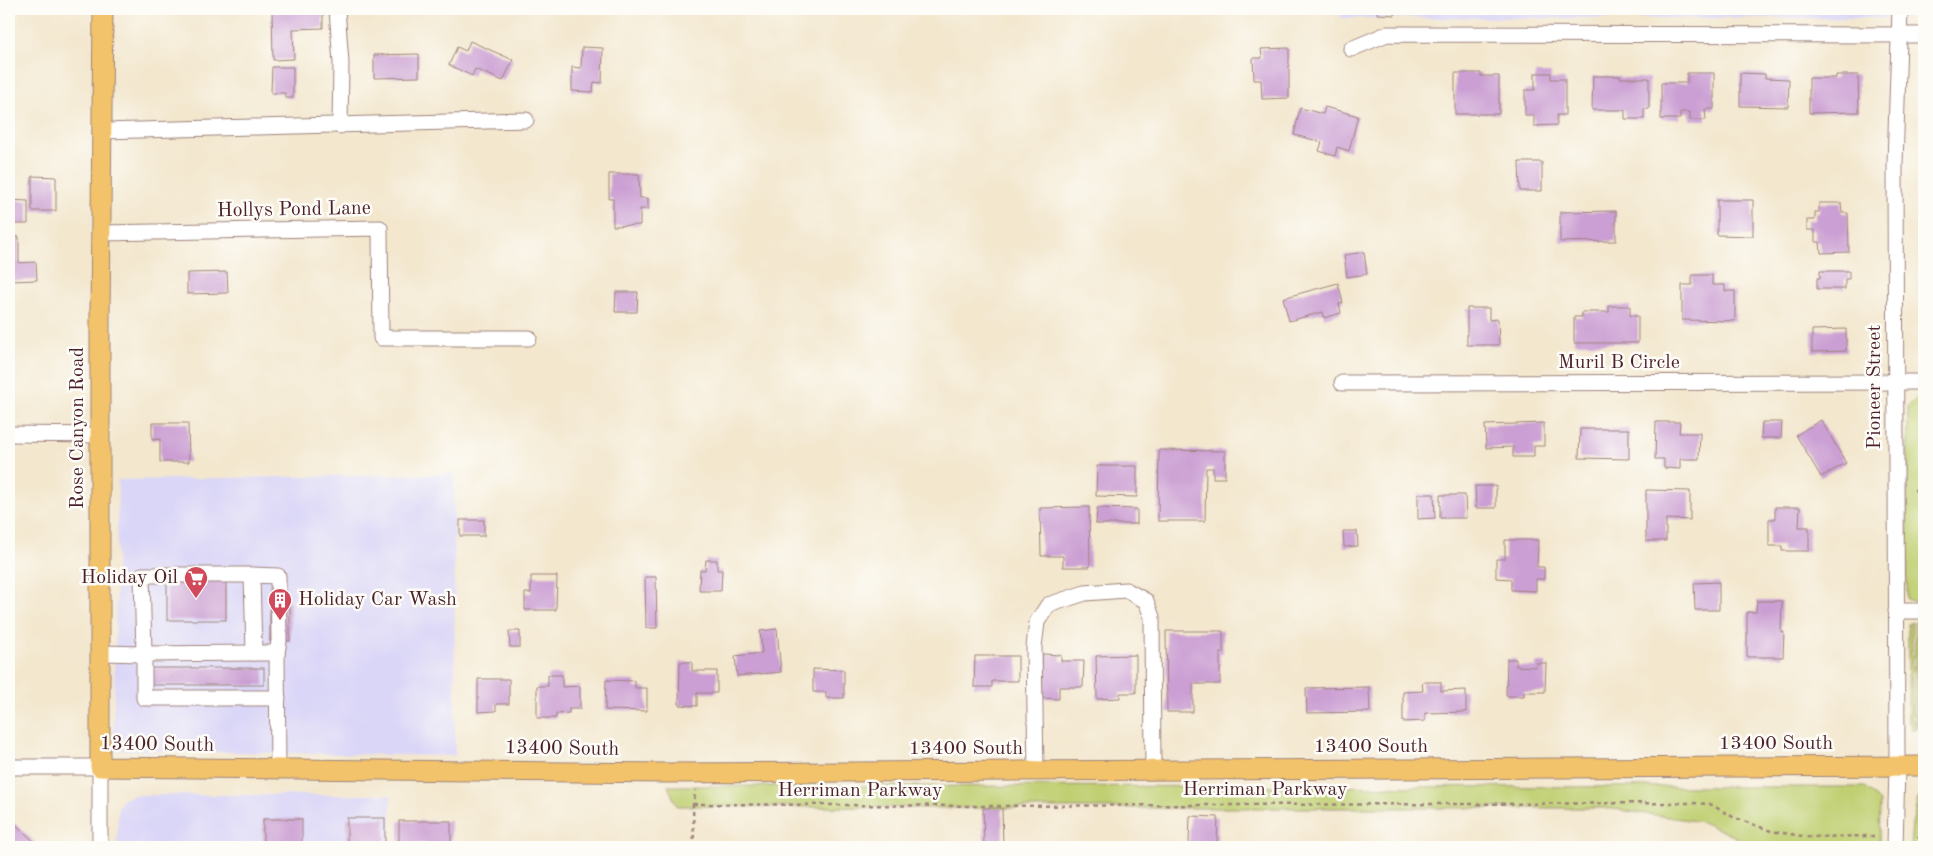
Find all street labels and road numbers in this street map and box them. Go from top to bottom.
street label: Hollys Pond Lane [217,199,371,221]
street label: Pioneer Street [1865,325,1885,449]
street label: Rose Canyon Road [68,347,88,509]
street label: Muril B Circle [1558,353,1680,373]
street label: 13400 South [100,734,215,756]
street label: 13400 South [1719,734,1833,754]
street label: 13400 South [1314,737,1428,757]
street label: 13400 South [505,738,620,760]
street label: 13400 South [909,739,1023,759]
street label: Herriman Parkway [1182,780,1348,800]
street label: Herriman Parkway [777,781,943,801]

